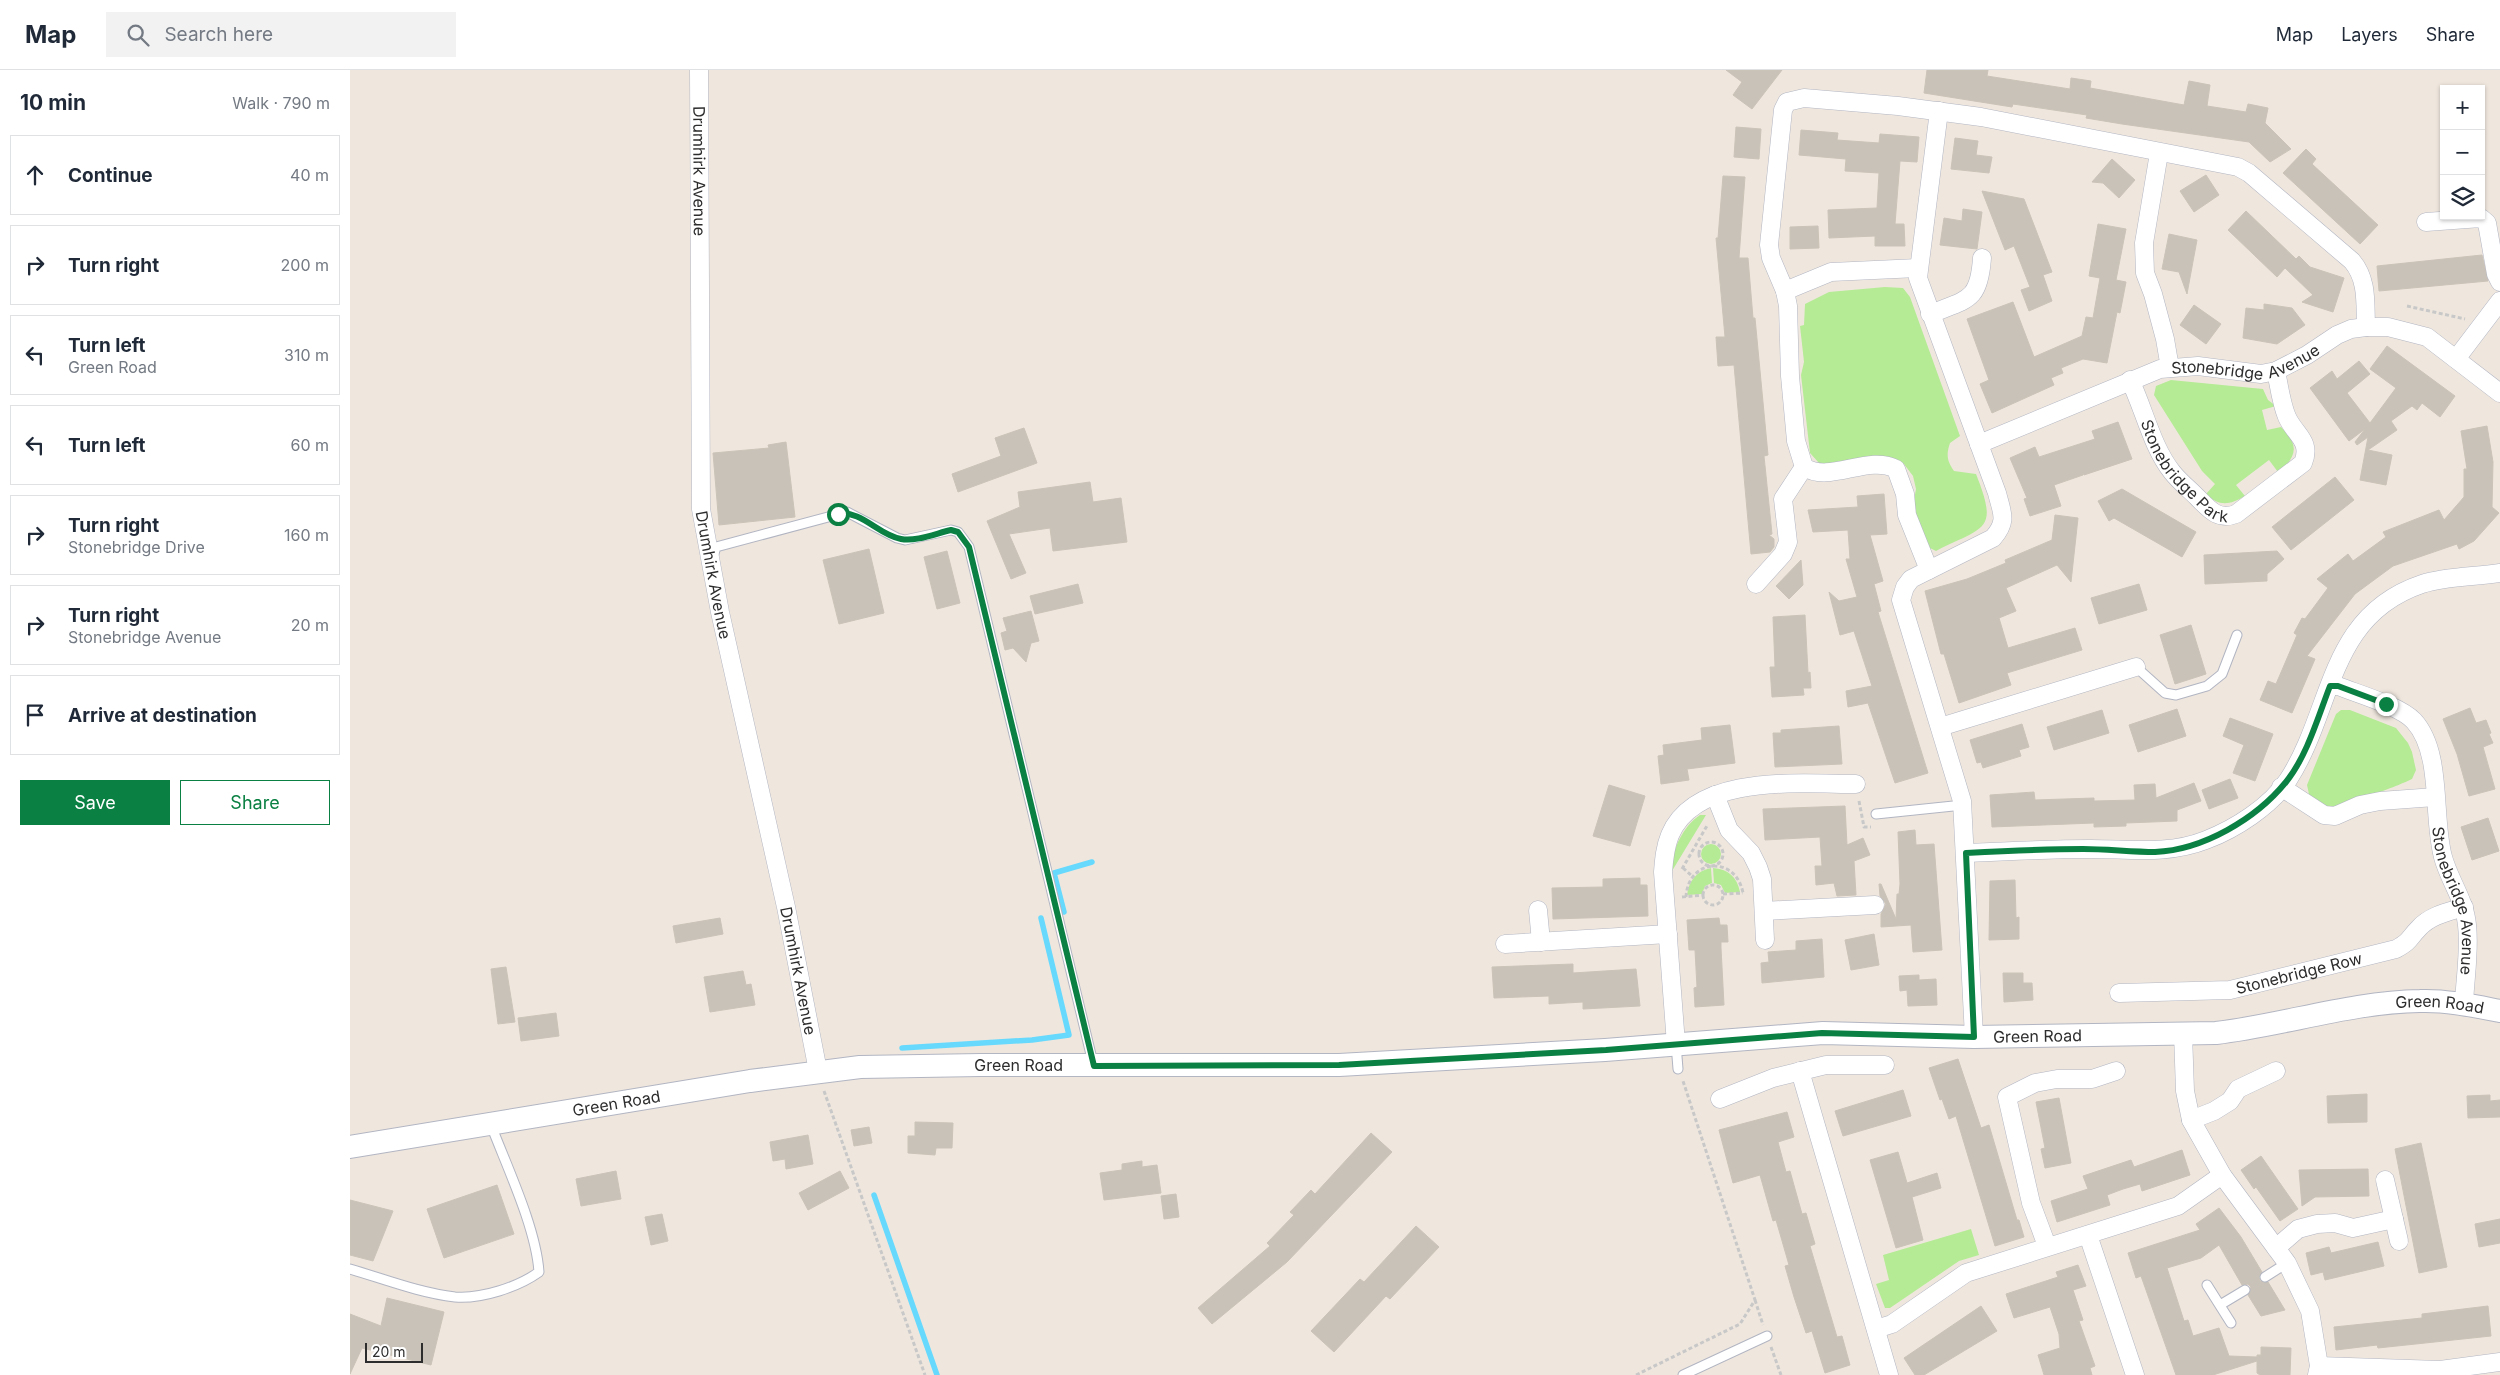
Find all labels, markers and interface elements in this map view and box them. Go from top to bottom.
search box [106,12,456,57]
text: Map [25,20,76,49]
icon: search [124,21,152,49]
text: Search here [164,23,273,46]
text: Map [2276,24,2313,45]
text: Layers [2341,24,2398,45]
text: Share [2426,24,2475,45]
map controls [2440,85,2485,220]
button: + [2440,85,2485,130]
text: 10 min [20,90,86,115]
text: Walk · 790 m [232,93,330,113]
street label: Drumhirk Avenue [689,106,710,236]
button: − [2440,130,2485,175]
icon: ahead [21,161,49,189]
text: Continue [68,164,153,187]
text: 40 m [290,165,329,185]
button: layers [2440,175,2485,220]
icon: right [21,251,49,279]
text: Turn right [68,254,159,277]
text: 200 m [281,255,329,275]
text: Turn left [68,334,146,357]
street label: Stonebridge Avenue [2171,340,2323,384]
icon: left [21,341,49,369]
text: 310 m [284,345,329,365]
text: Green Road [68,357,157,377]
street label: Stonebridge Park [2137,417,2229,526]
icon: left [21,431,49,459]
text: Turn left [68,434,146,457]
text: 60 m [290,435,329,455]
route start [827,503,850,526]
street label: Drumhirk Avenue [692,509,736,641]
text: Turn right [68,514,159,537]
icon: right [21,521,49,549]
text: 160 m [284,525,329,545]
text: Stonebridge Drive [68,537,205,557]
text: Turn right [68,604,159,627]
icon: right [21,611,49,639]
text: 20 m [291,615,329,635]
text: Stonebridge Avenue [68,627,221,647]
route end [2375,693,2398,716]
icon: arrive [21,701,49,729]
text: Arrive at destination [68,704,257,727]
button: Save [20,780,170,825]
button: Share [180,780,330,825]
street label: Stonebridge Avenue [2428,826,2478,976]
street label: Drumhirk Avenue [776,905,821,1037]
street label: Stonebridge Row [2234,948,2364,998]
street label: Green Road [2395,991,2486,1018]
street label: Green Road [1993,1025,2082,1047]
street label: Green Road [974,1055,1063,1075]
street label: Green Road [571,1086,662,1120]
scale bar [365,1340,422,1363]
text: 20 m [372,1343,406,1360]

